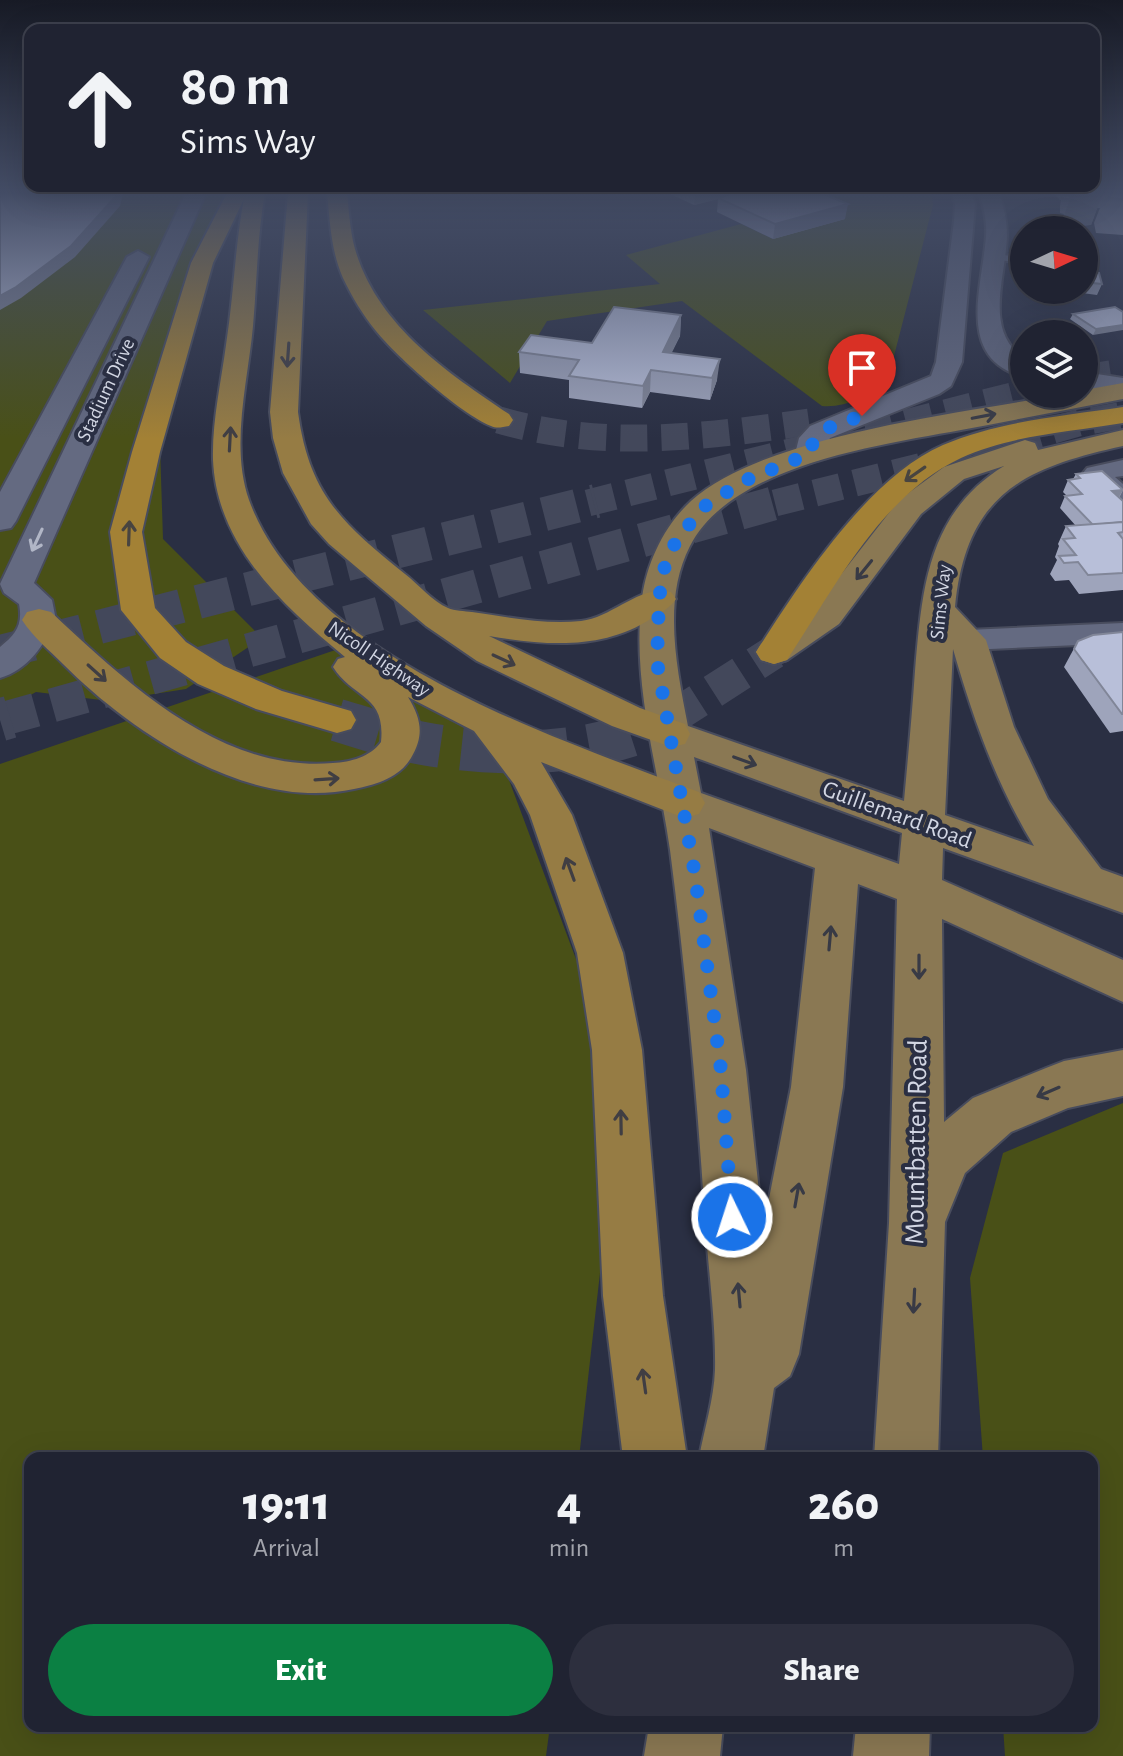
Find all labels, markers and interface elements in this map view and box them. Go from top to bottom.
icon: ahead [48,56,152,160]
text: 80 m [180,59,290,115]
text: Sims Way [180,124,316,160]
north arrow [1010,216,1098,304]
map controls [1010,216,1098,408]
button: layers [1010,320,1098,408]
pin [828,334,896,416]
street label: Stadium Drive [73,335,139,445]
one-way arrow [280,341,295,368]
icon: arrive [840,346,884,390]
one-way arrow [971,408,996,423]
one-way arrow [223,426,238,453]
one-way arrow [905,466,927,482]
one-way arrow [121,520,136,546]
one-way arrow [29,528,44,552]
one-way arrow [855,559,873,580]
street label: Sims Way [927,563,955,640]
street label: Nicoll Highway [324,618,434,701]
one-way arrow [492,653,516,668]
one-way arrow [86,664,106,682]
one-way arrow [732,755,757,769]
one-way arrow [313,771,340,786]
street label: Guillemard Road [819,777,975,853]
one-way arrow [562,856,577,881]
one-way arrow [823,925,838,952]
one-way arrow [911,953,927,980]
street label: Mountbatten Road [901,1039,933,1245]
one-way arrow [1036,1086,1060,1100]
one-way arrow [613,1109,629,1136]
position arrow [690,1175,774,1259]
one-way arrow [790,1183,805,1208]
one-way arrow [731,1282,746,1309]
one-way arrow [906,1287,921,1314]
one-way arrow [636,1369,651,1394]
text: 19:11 [243,1481,330,1529]
text: 4 [557,1481,581,1529]
text: 260 [808,1481,879,1529]
text: Arrival [253,1535,320,1561]
text: min [549,1535,589,1561]
text: m [833,1535,854,1561]
button: Exit [48,1624,553,1716]
button: Share [569,1624,1074,1716]

